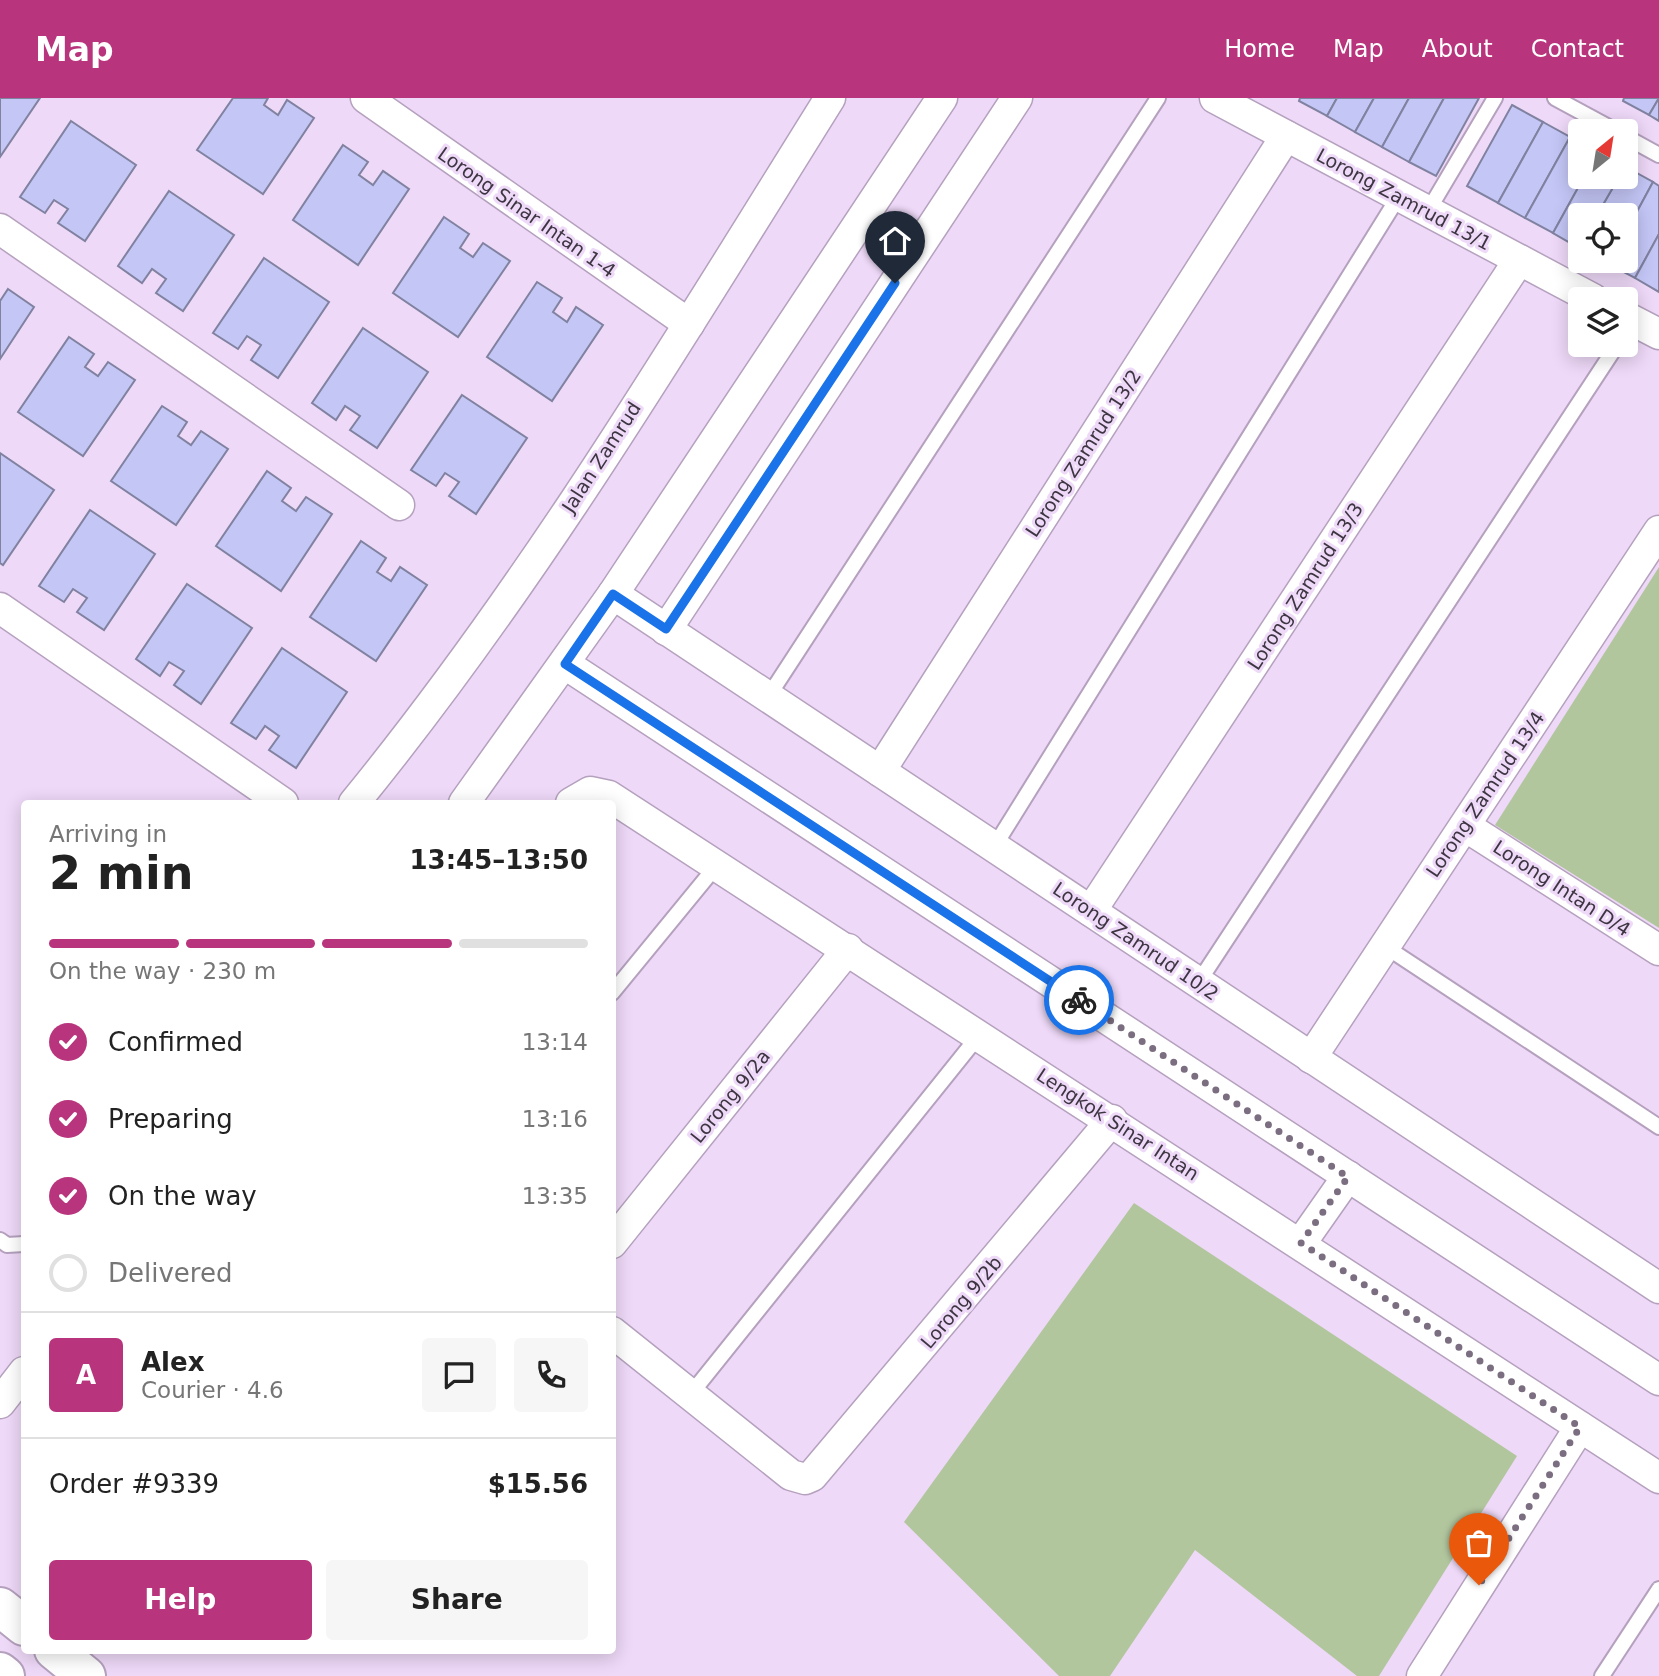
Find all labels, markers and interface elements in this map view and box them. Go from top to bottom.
text: Map [35,30,114,69]
text: Home [1224,35,1295,63]
text: Map [1333,35,1384,63]
text: About [1422,35,1493,63]
text: Contact [1531,35,1624,63]
north arrow [1568,119,1638,189]
map controls [1568,119,1638,357]
street label: Lorong Sinar Intan 1-4 [434,142,620,282]
street label: Lorong Zamrud 13/1 [1313,144,1495,254]
button: locate [1568,203,1638,273]
pin [865,211,925,283]
icon: home [876,222,914,260]
button: layers [1568,287,1638,357]
street label: Lorong Zamrud 13/2 [1021,365,1145,541]
street label: Jalan Zamrud [557,398,645,517]
street label: Lorong Zamrud 13/3 [1243,498,1367,674]
street label: Lorong Zamrud 13/4 [1421,707,1549,881]
text: Arriving in [49,821,167,847]
street label: Lorong Intan D/4 [1489,835,1635,941]
text: 13:45–13:50 [409,845,588,875]
text: 2 min [49,846,193,900]
street label: Lorong Zamrud 10/2 [1049,877,1223,1005]
text: On the way · 230 m [49,958,276,984]
courier [1044,965,1114,1035]
icon: bike [1060,981,1098,1019]
icon: check [49,1023,87,1061]
text: Confirmed [108,1027,243,1057]
text: 13:14 [522,1029,588,1055]
street label: Lorong 9/2a [686,1045,774,1147]
street label: Lengkok Sinar Intan [1033,1063,1203,1185]
icon: check [49,1100,87,1138]
text: Preparing [108,1104,233,1134]
text: 13:16 [522,1106,588,1132]
icon: check [49,1177,87,1215]
text: On the way [108,1181,257,1211]
text: 13:35 [522,1183,588,1209]
street label: Lorong 9/2b [916,1251,1006,1353]
text: Delivered [108,1258,232,1288]
button: chat [422,1338,496,1412]
button: phone [514,1338,588,1412]
text: Alex [141,1347,204,1377]
text: A [76,1360,96,1390]
text: Courier · 4.6 [141,1377,284,1403]
text: Order #9339 [49,1469,219,1499]
text: $15.56 [488,1469,588,1499]
pin [1449,1513,1509,1585]
icon: bag [1460,1524,1498,1562]
button: Help [49,1560,312,1640]
button: Share [326,1560,588,1640]

